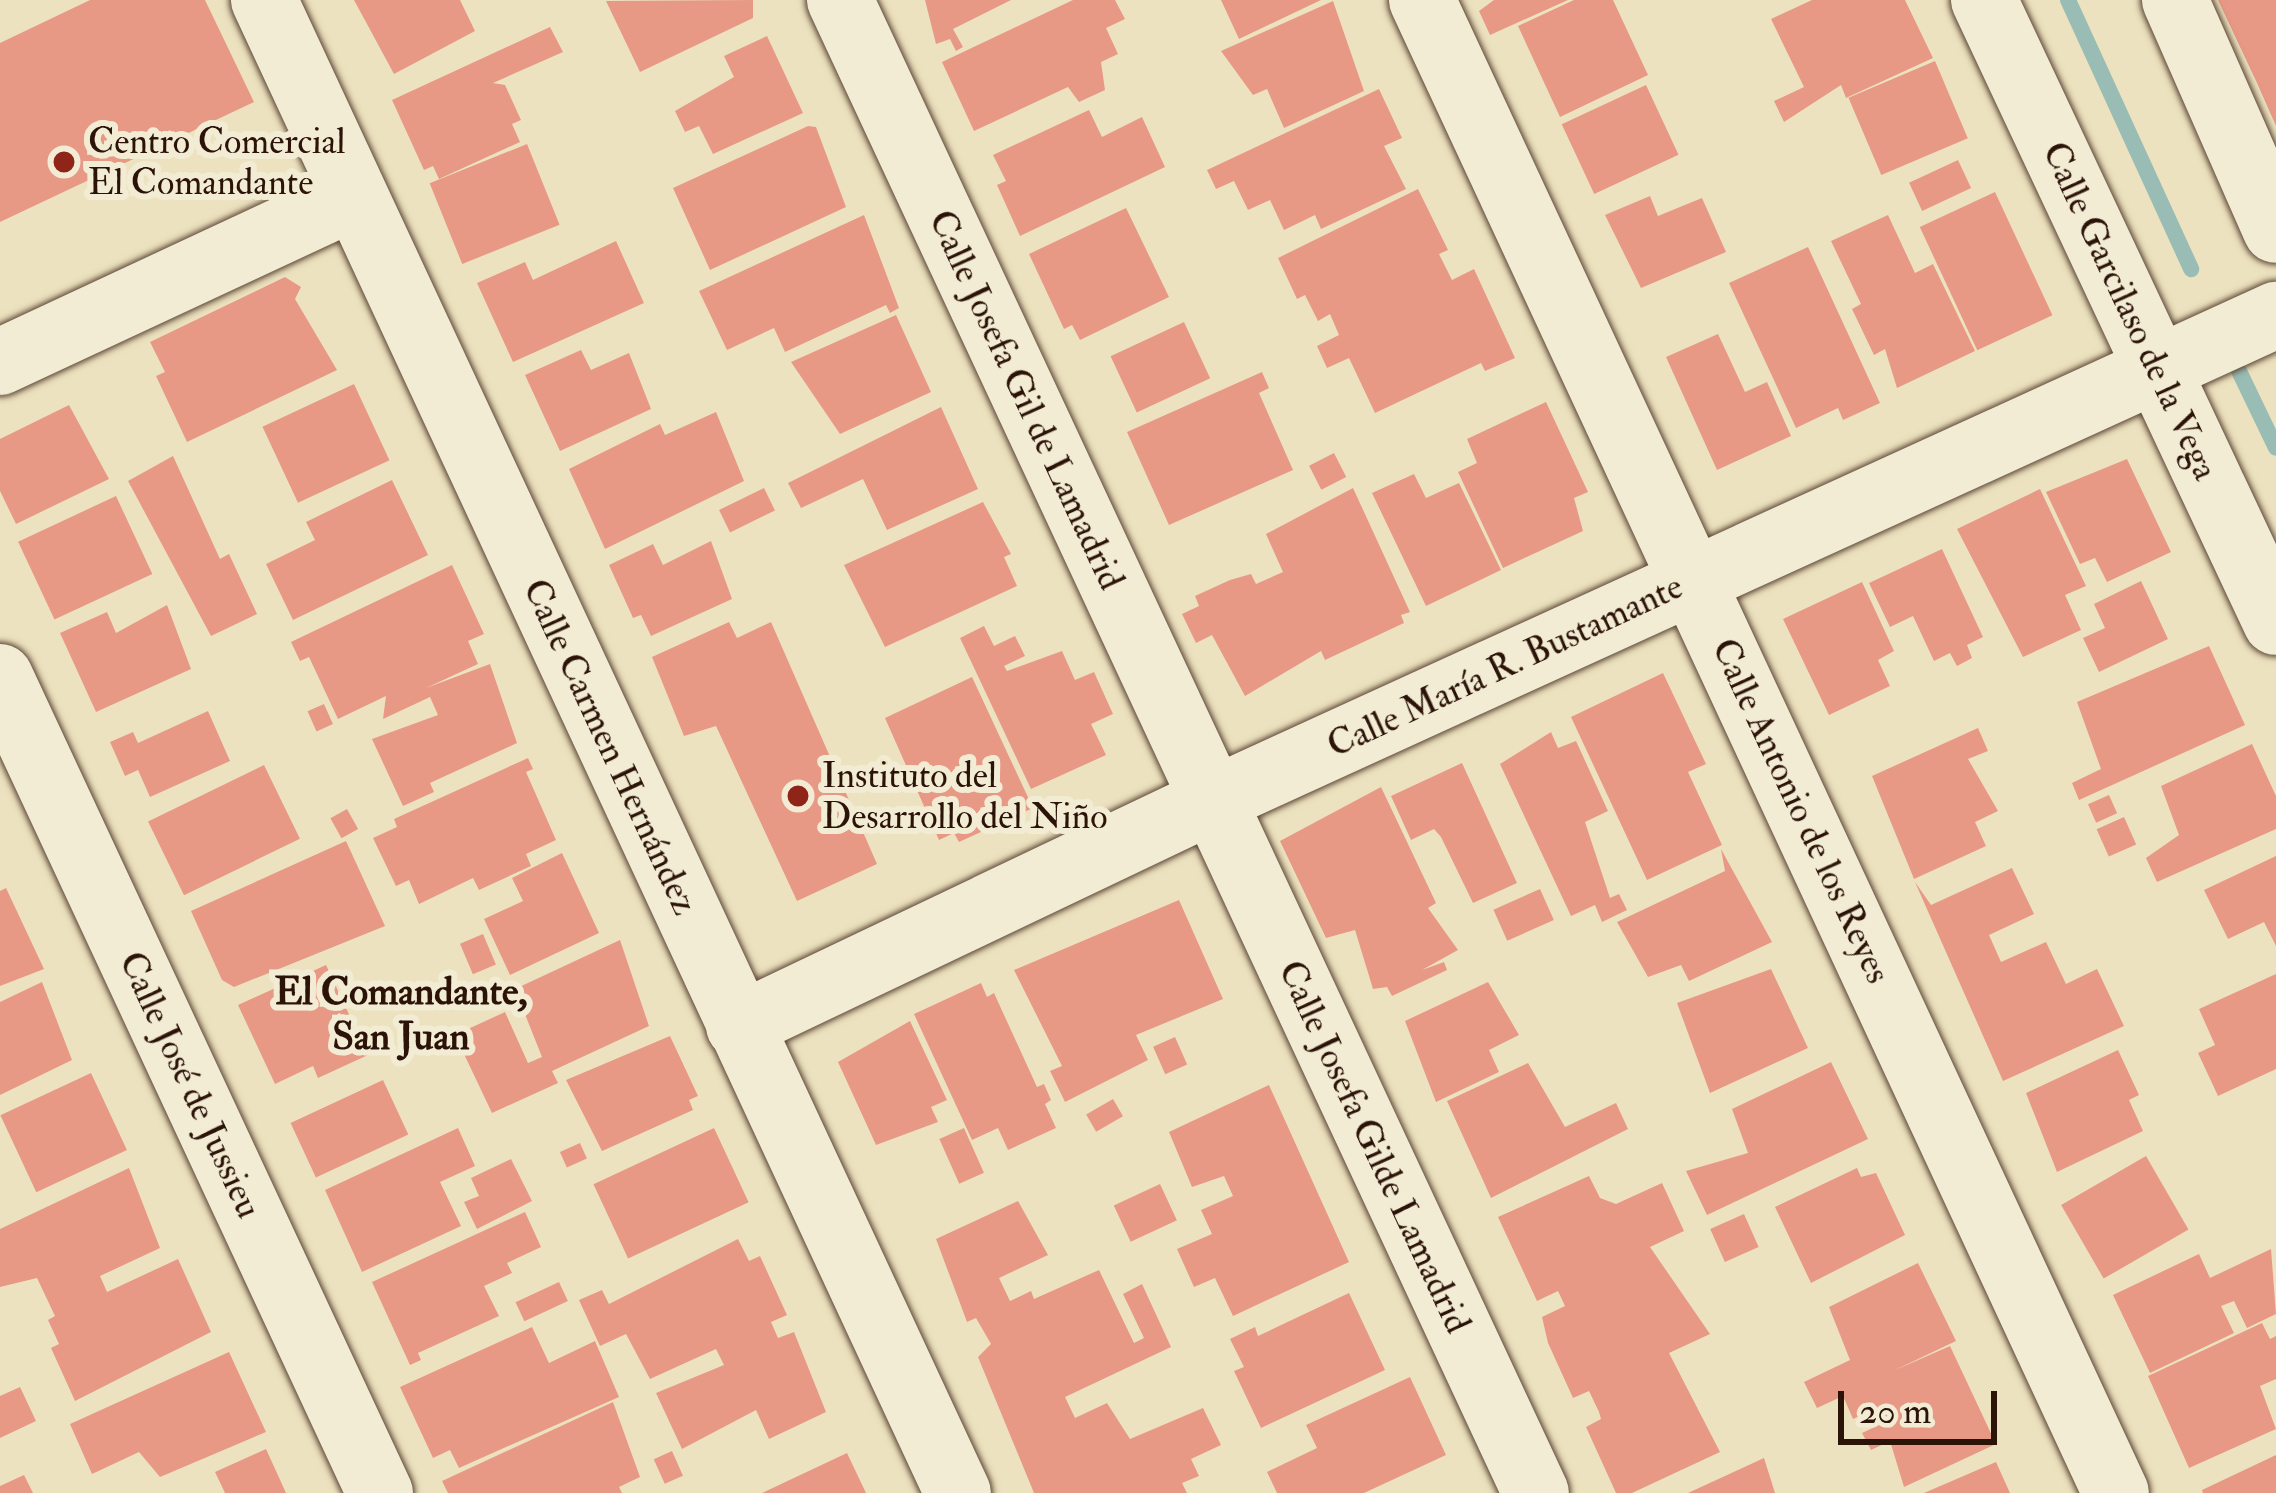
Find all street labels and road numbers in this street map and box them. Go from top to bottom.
street label: Calle Garcilaso de la Vega [2033,135,2227,487]
street label: Calle Josefa Gil de Lamadrid [919,204,1133,596]
street label: Calle María R. Bustamante [1321,565,1689,767]
street label: Calle Carmen Hernández [513,572,707,922]
street label: Calle Antonio de los Reyes [1702,632,1900,990]
street label: Calle José de Jussieu [109,945,271,1225]
street label: Calle Josefa Gilde Lamadrid [1269,954,1479,1340]

